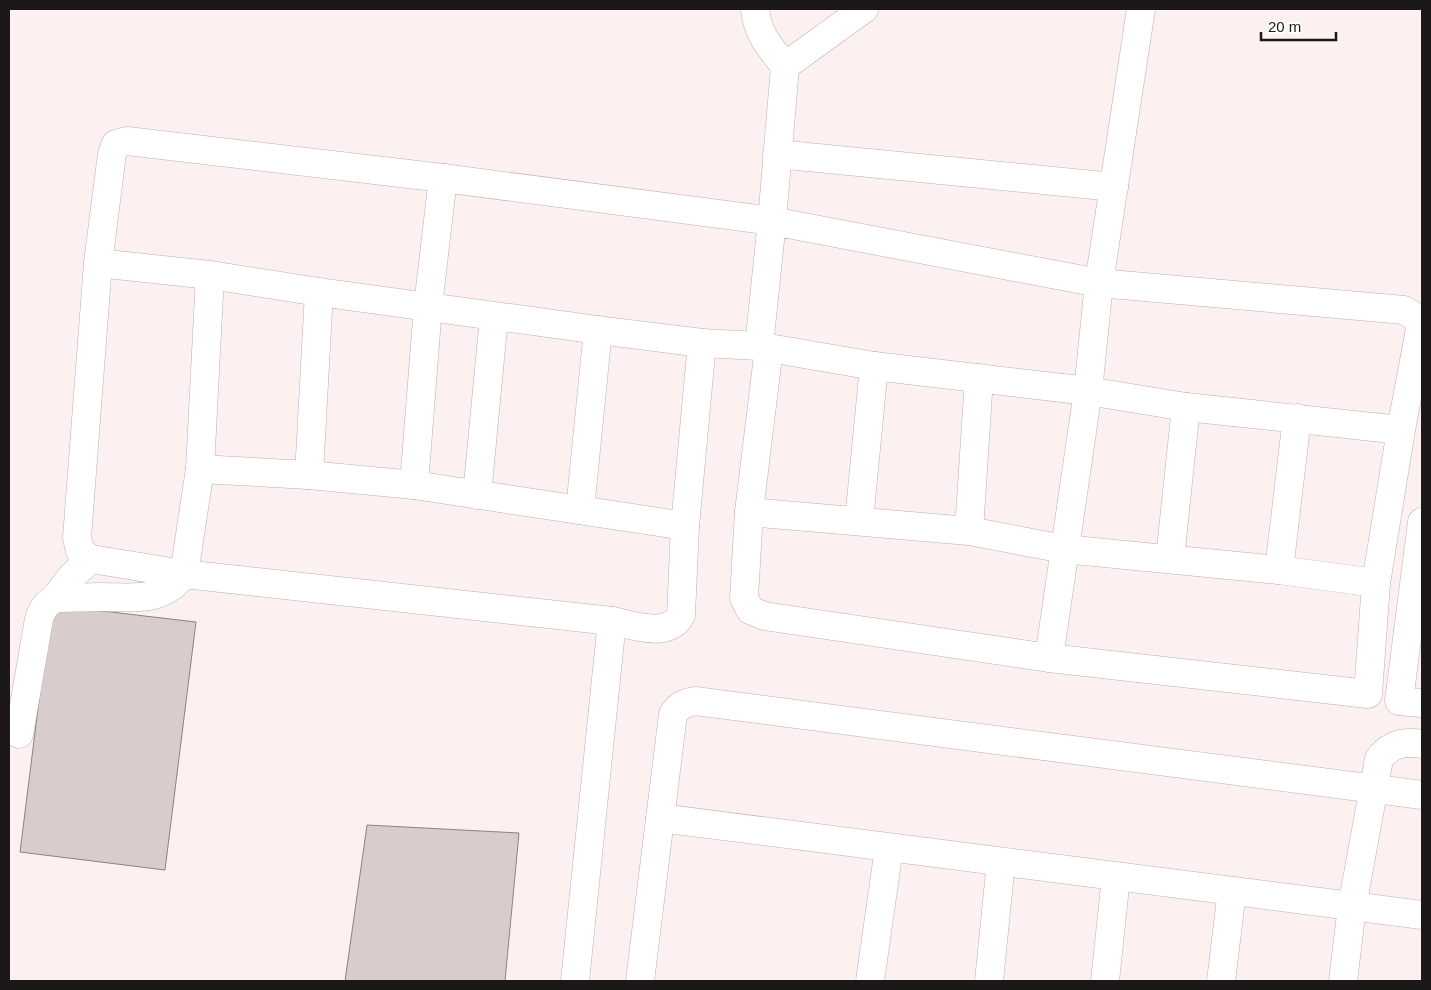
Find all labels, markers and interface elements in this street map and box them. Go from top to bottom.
scale bar [1261,10,1336,42]
text: 20 m [1268,18,1301,35]

